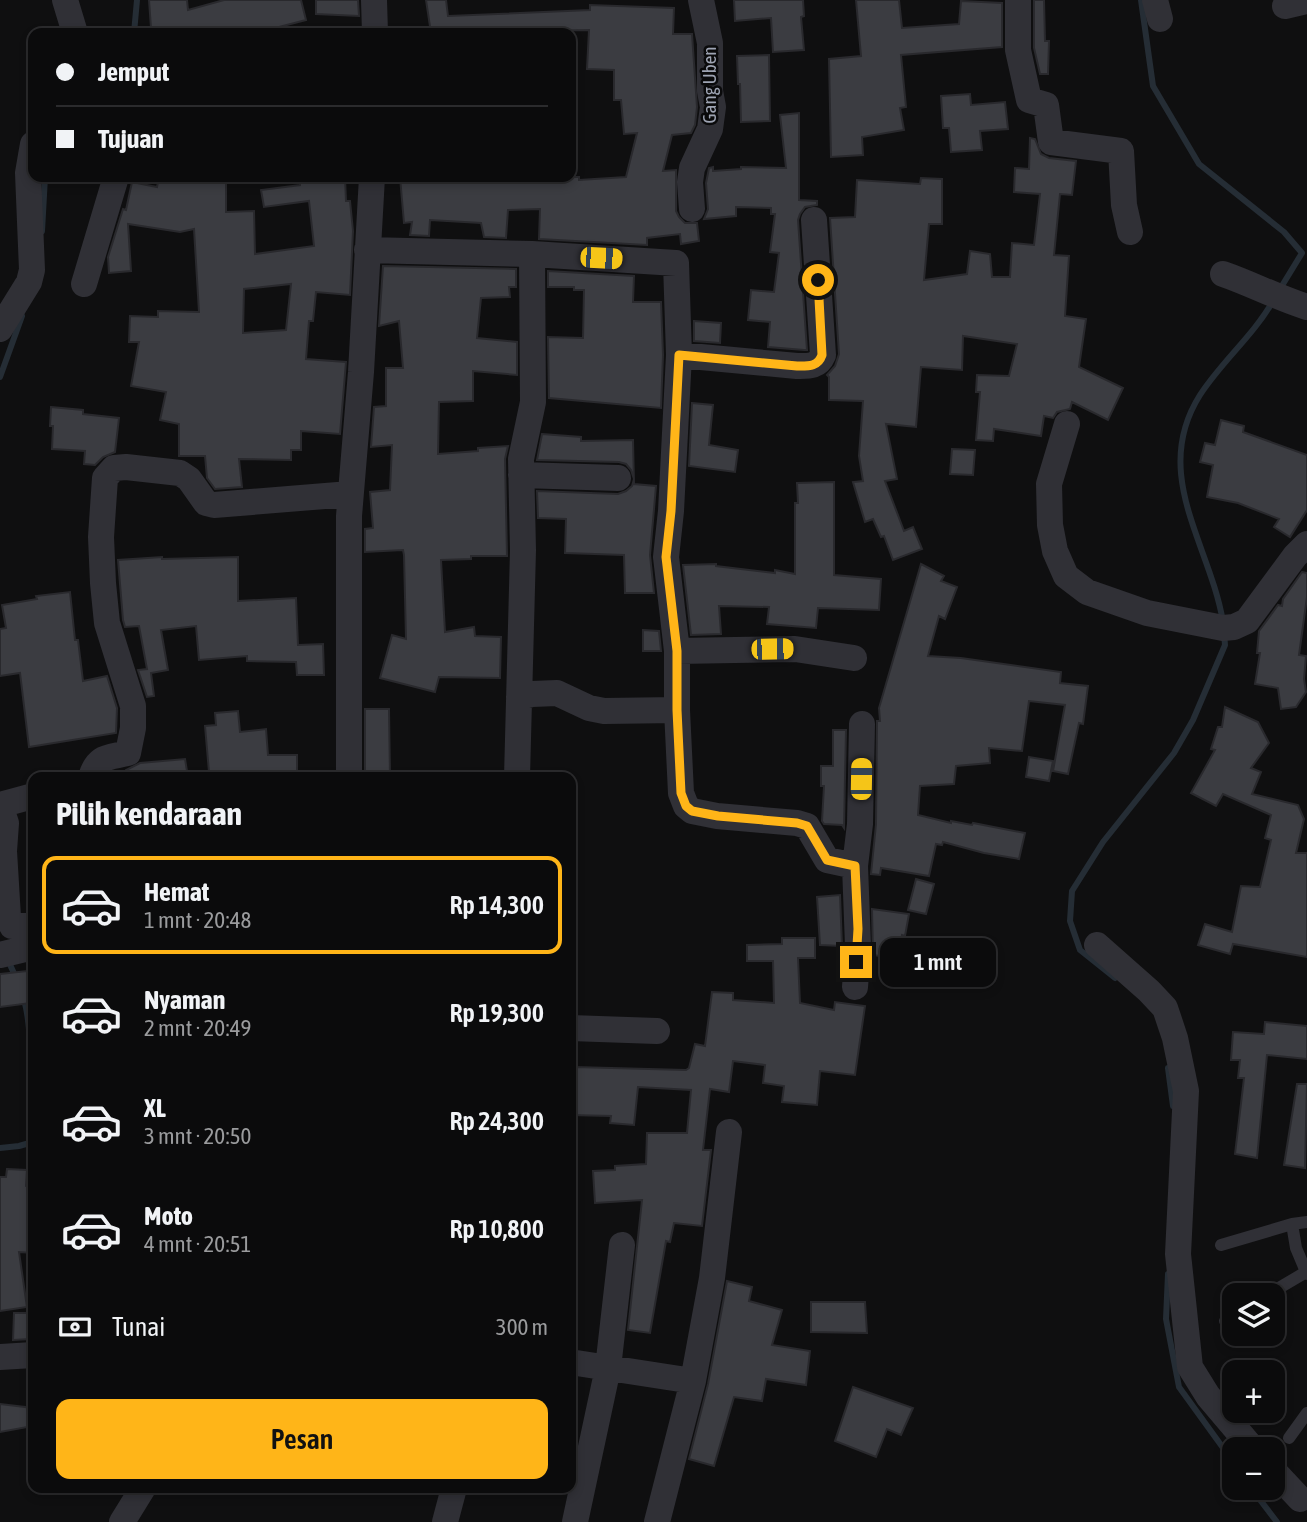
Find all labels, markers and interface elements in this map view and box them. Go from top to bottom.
street label: Gang Uben [698,47,720,123]
text: Jemput [98,57,169,87]
text: Tujuan [98,124,164,154]
car [580,246,623,270]
route start [802,264,834,296]
car [751,638,794,660]
car [851,758,872,800]
text: Pilih kendaraan [56,795,242,832]
icon: car [60,874,123,937]
text: Hemat [144,877,209,907]
text: Rp 14,300 [449,890,544,920]
text: 1 mnt · 20:48 [144,907,251,933]
callout: 1 mnt [880,937,996,986]
route end [840,946,872,978]
text: 1 mnt [914,949,962,975]
icon: car [60,982,123,1045]
text: Nyaman [144,985,225,1015]
text: Rp 19,300 [449,998,544,1028]
text: 2 mnt · 20:49 [144,1015,251,1041]
icon: car [60,1090,123,1153]
text: XL [144,1093,166,1123]
text: Rp 24,300 [449,1106,544,1136]
text: 3 mnt · 20:50 [144,1123,251,1149]
icon: car [60,1198,123,1261]
text: Moto [144,1201,193,1231]
text: Rp 10,800 [449,1214,544,1244]
text: 4 mnt · 20:51 [144,1231,251,1257]
map controls [1222,1283,1285,1500]
button: layers [1222,1283,1285,1346]
icon: cash [56,1308,94,1346]
text: Tunai [112,1312,165,1342]
text: 300 m [496,1314,548,1340]
button: + [1222,1360,1285,1423]
button: Pesan [56,1399,548,1479]
button: − [1222,1437,1285,1500]

